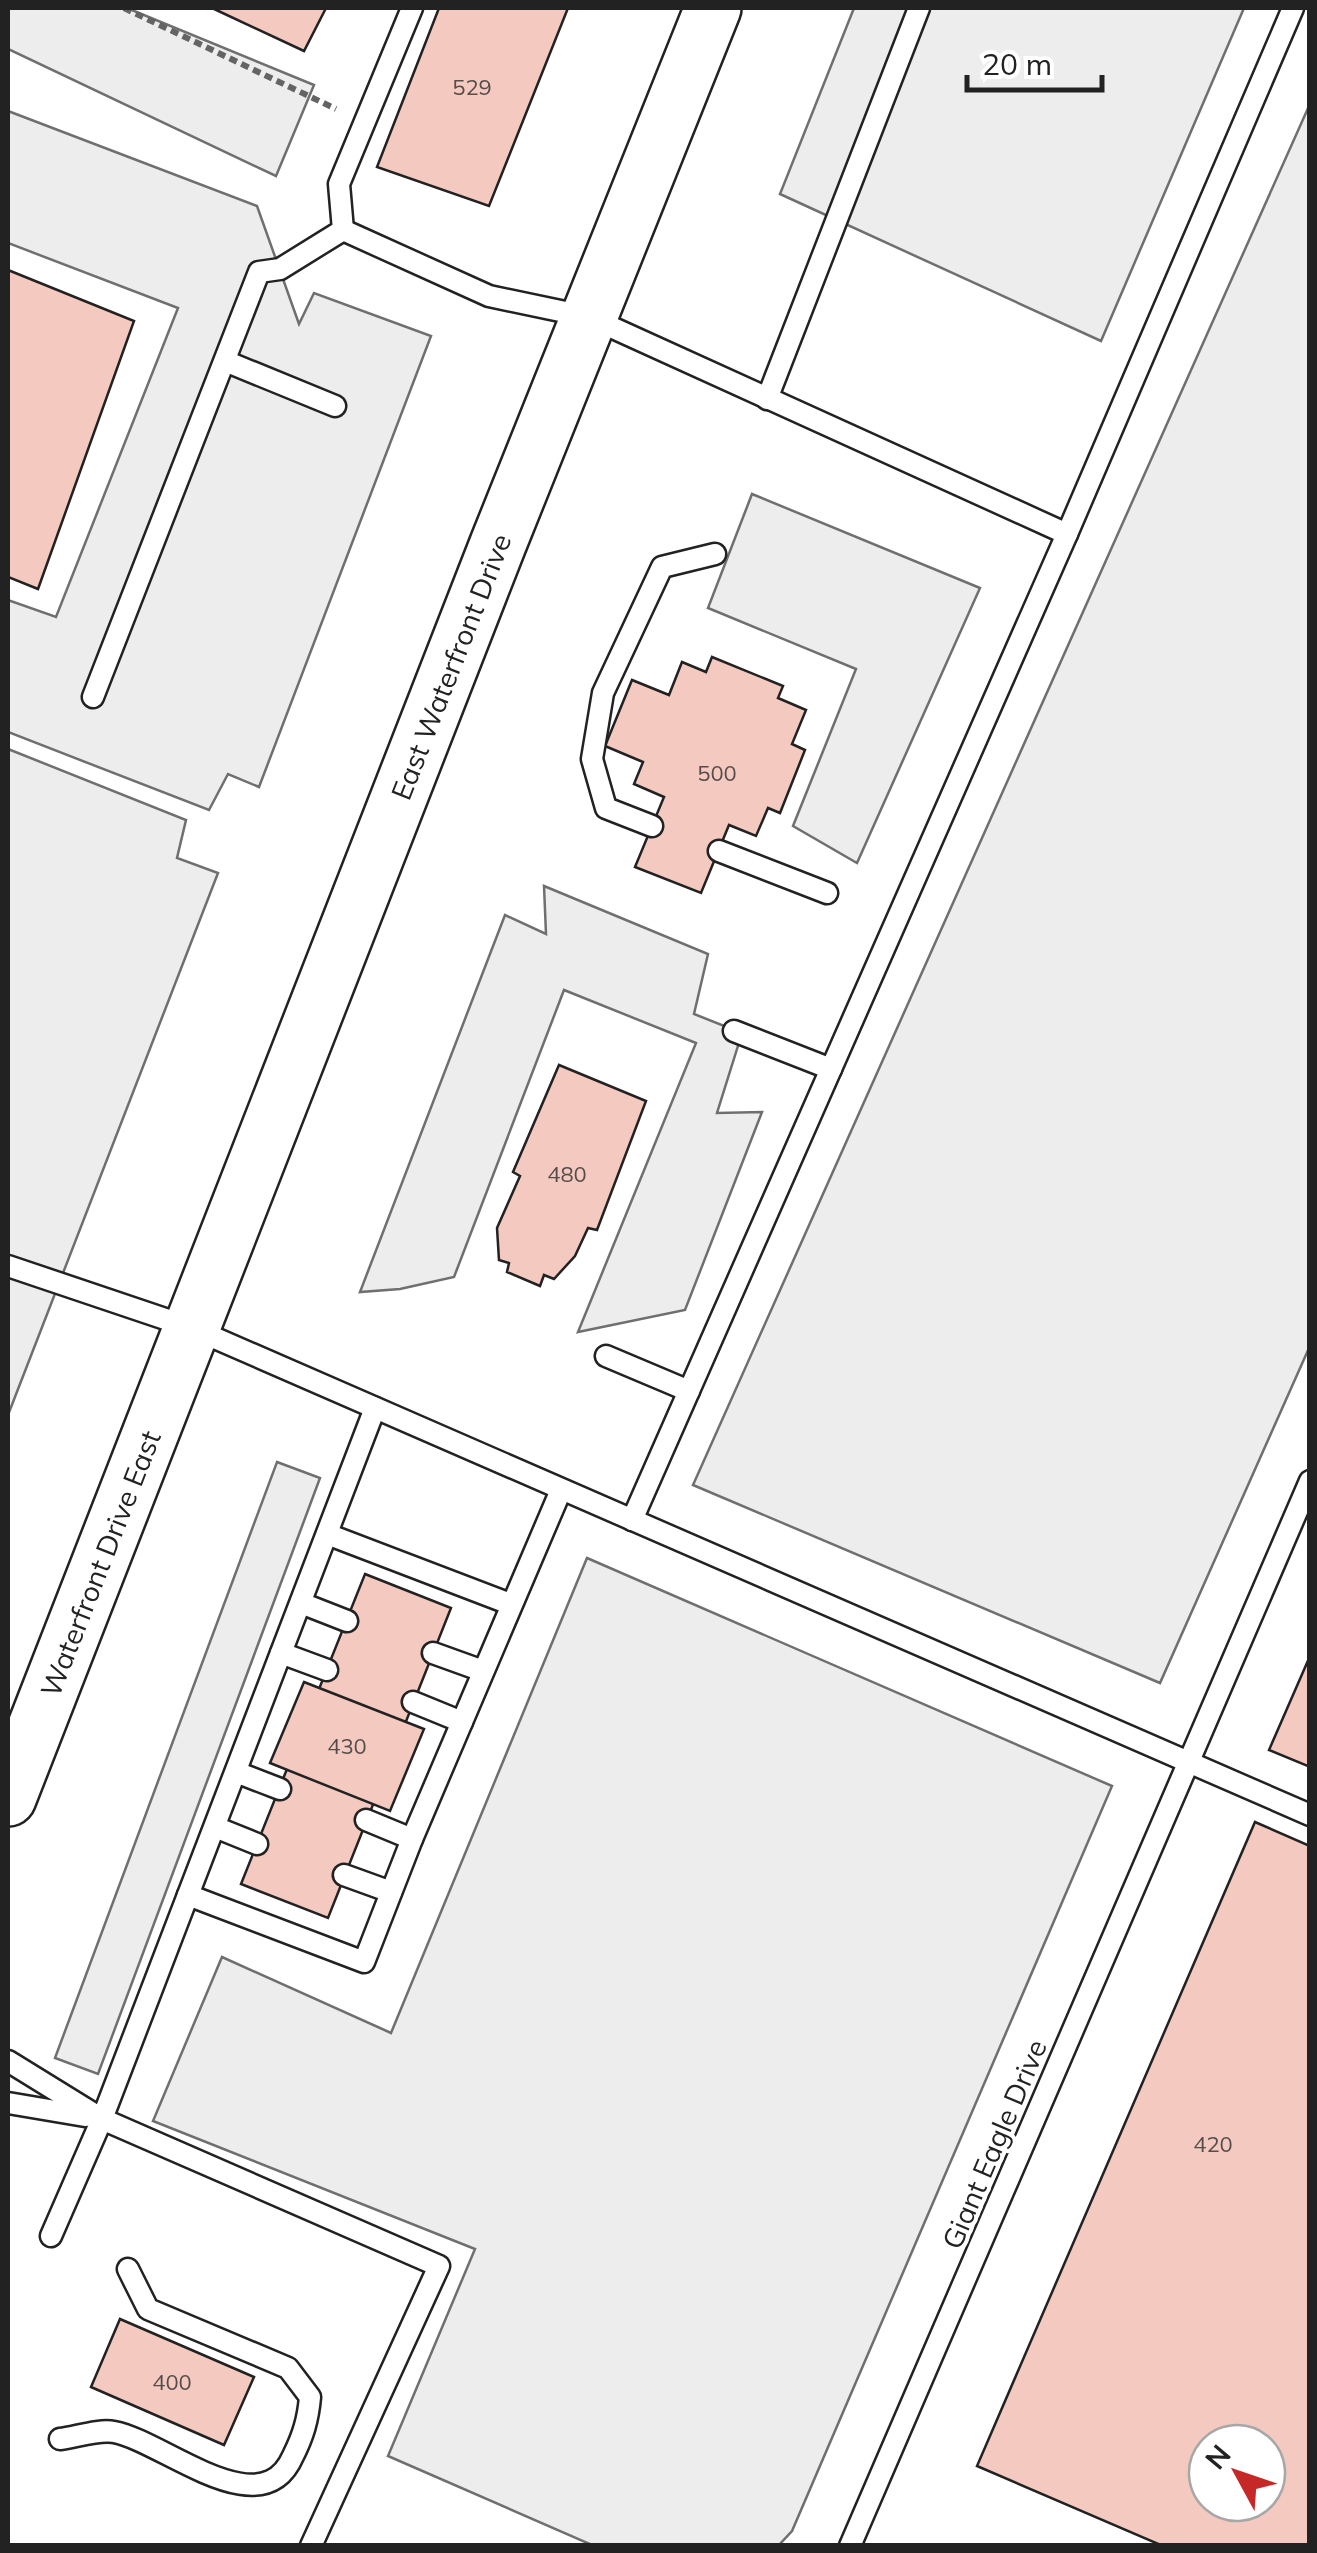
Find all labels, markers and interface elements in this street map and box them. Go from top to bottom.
scale bar [967,30,1102,92]
text: 20 m [982,45,1052,83]
house number: 529 [452,73,492,101]
street label: East Waterfront Drive [382,528,518,804]
house number: 500 [697,759,737,787]
house number: 480 [547,1160,587,1188]
street label: Waterfront Drive East [32,1425,168,1701]
house number: 430 [327,1732,367,1760]
street label: Giant Eagle Drive [934,2034,1054,2254]
house number: 420 [1193,2130,1233,2158]
house number: 400 [152,2368,192,2396]
north arrow [1187,2423,1287,2523]
text: N [1197,2437,1238,2476]

